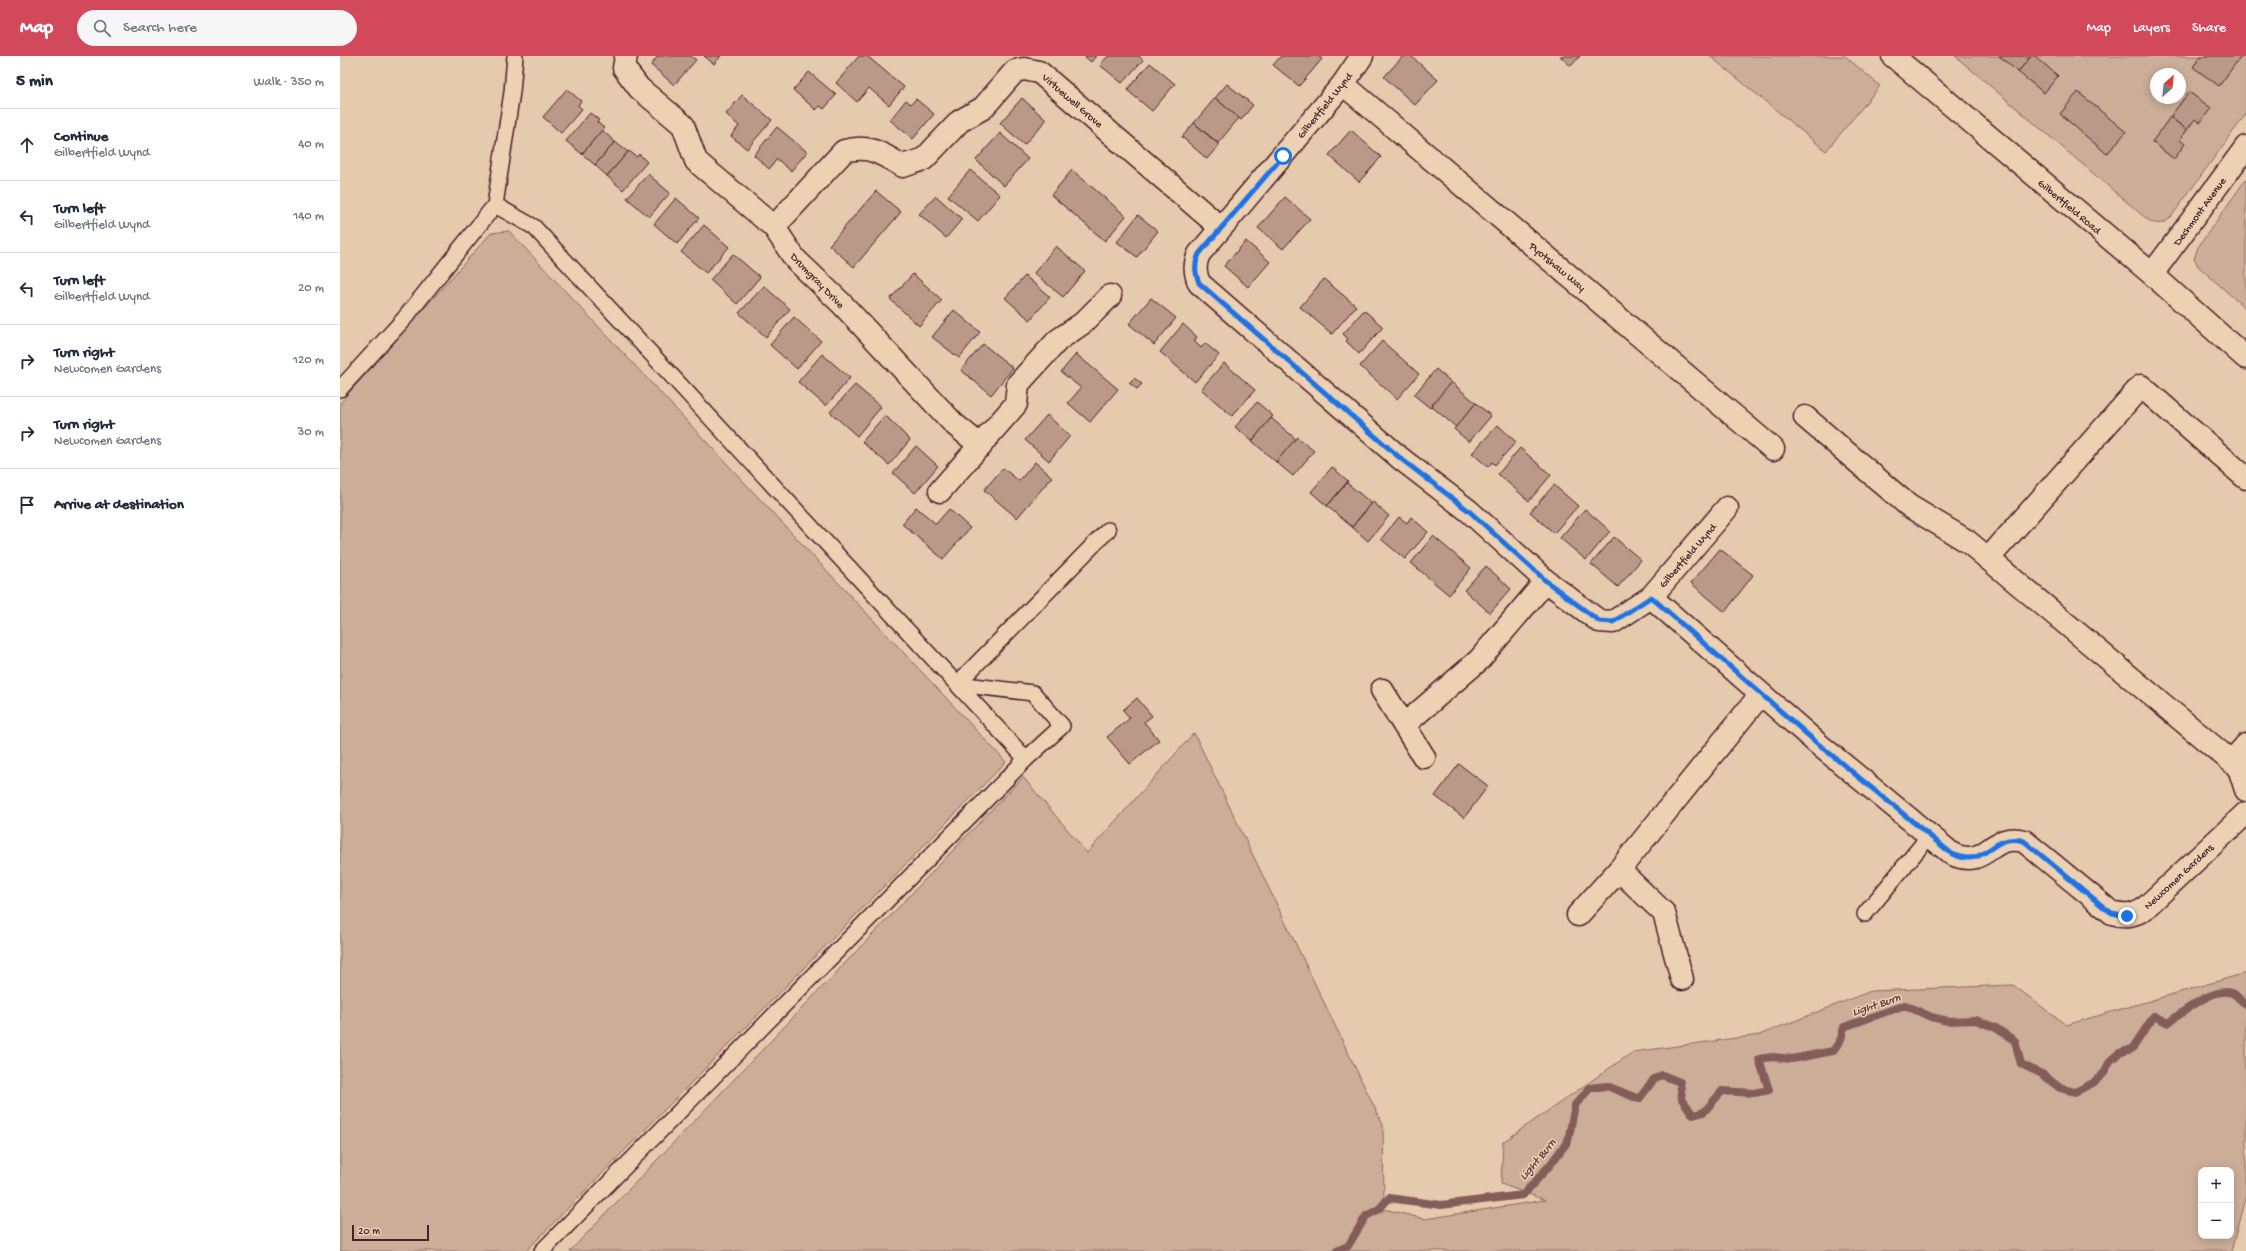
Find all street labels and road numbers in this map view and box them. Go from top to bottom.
street label: Gilbertfield Wynd [1295,69,1357,141]
street label: Virtuewell Grove [1038,71,1105,131]
street label: Dechmont Avenue [2171,175,2230,249]
street label: Gilbertfield Road [2035,177,2104,238]
street label: Pyotshaw Way [1525,240,1588,295]
street label: Drumgray Drive [786,250,846,312]
street label: Gilbertfield Wynd [1657,520,1721,591]
street label: Newcomen Gardens [2142,842,2217,913]

